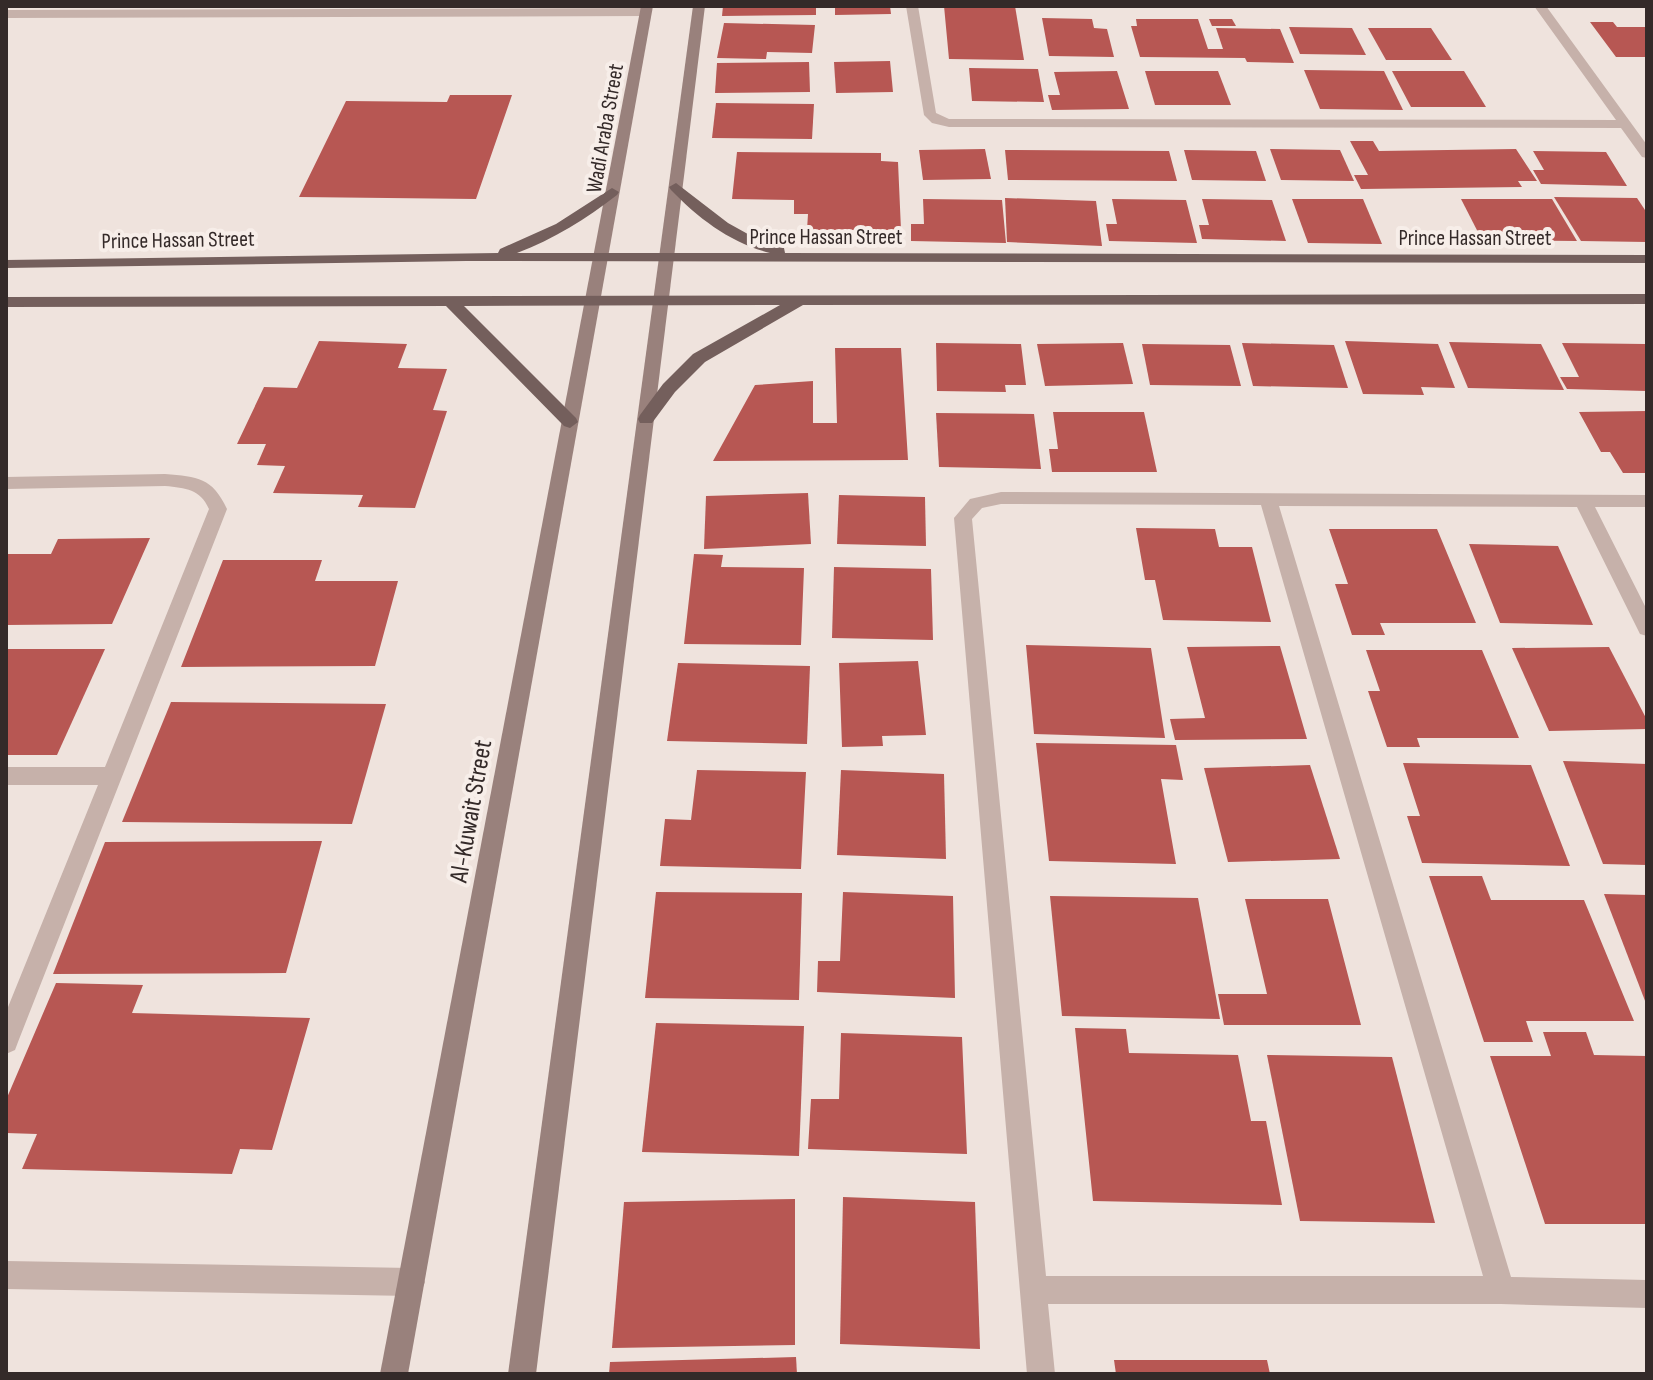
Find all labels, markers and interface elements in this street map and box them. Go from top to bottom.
street label: Wadi Araba Street [581,61,630,195]
street label: Prince Hassan Street [749,224,903,251]
street label: Prince Hassan Street [1398,225,1552,252]
street label: Prince Hassan Street [101,226,255,255]
street label: Al-Kuwait Street [444,738,499,886]

